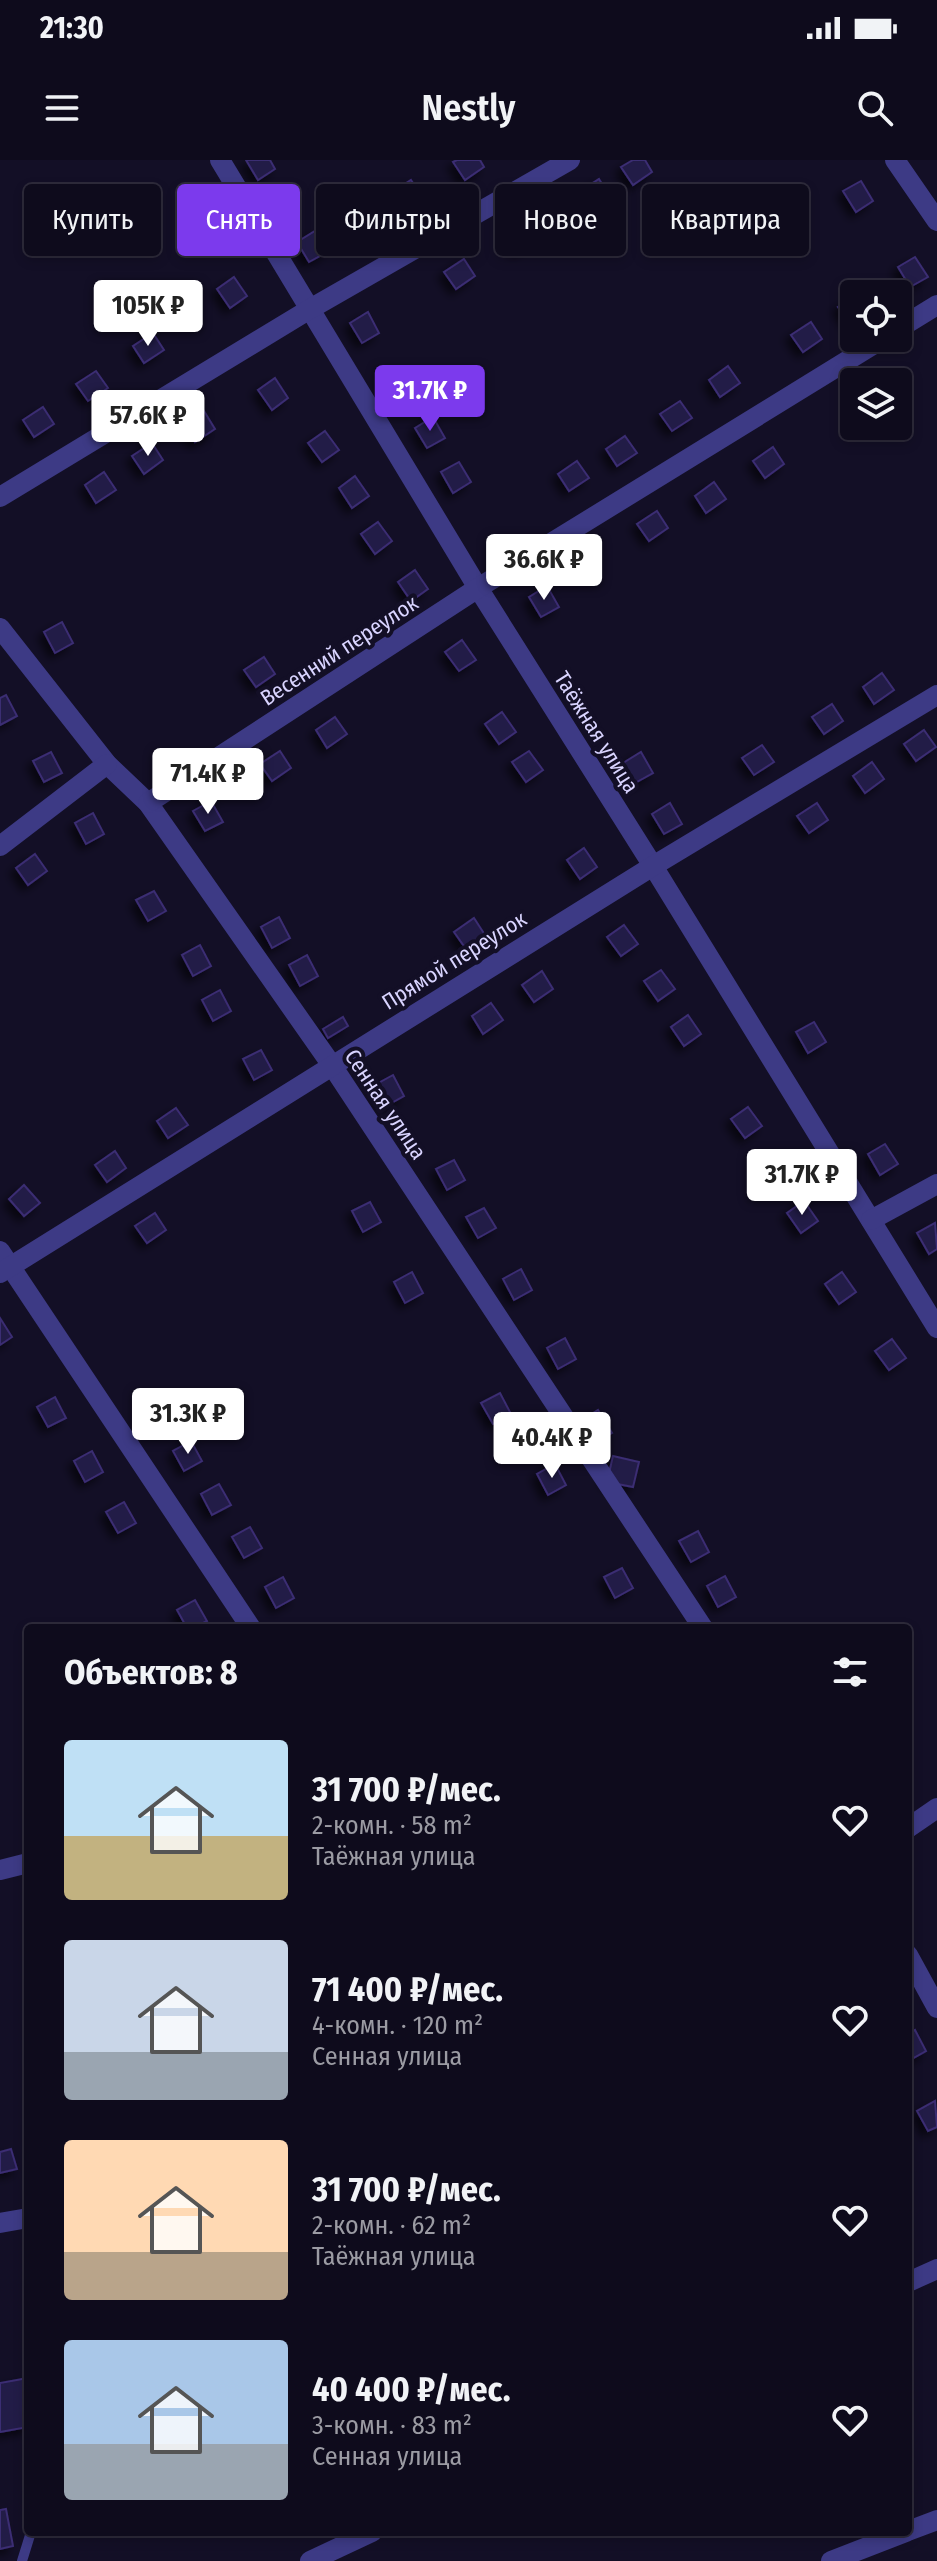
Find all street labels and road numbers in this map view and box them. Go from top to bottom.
street label: Весенний переулок [255,589,424,712]
street label: Таёжная улица [548,666,645,798]
street label: Прямой переулок [377,905,532,1016]
street label: Сенная улица [339,1044,432,1164]

